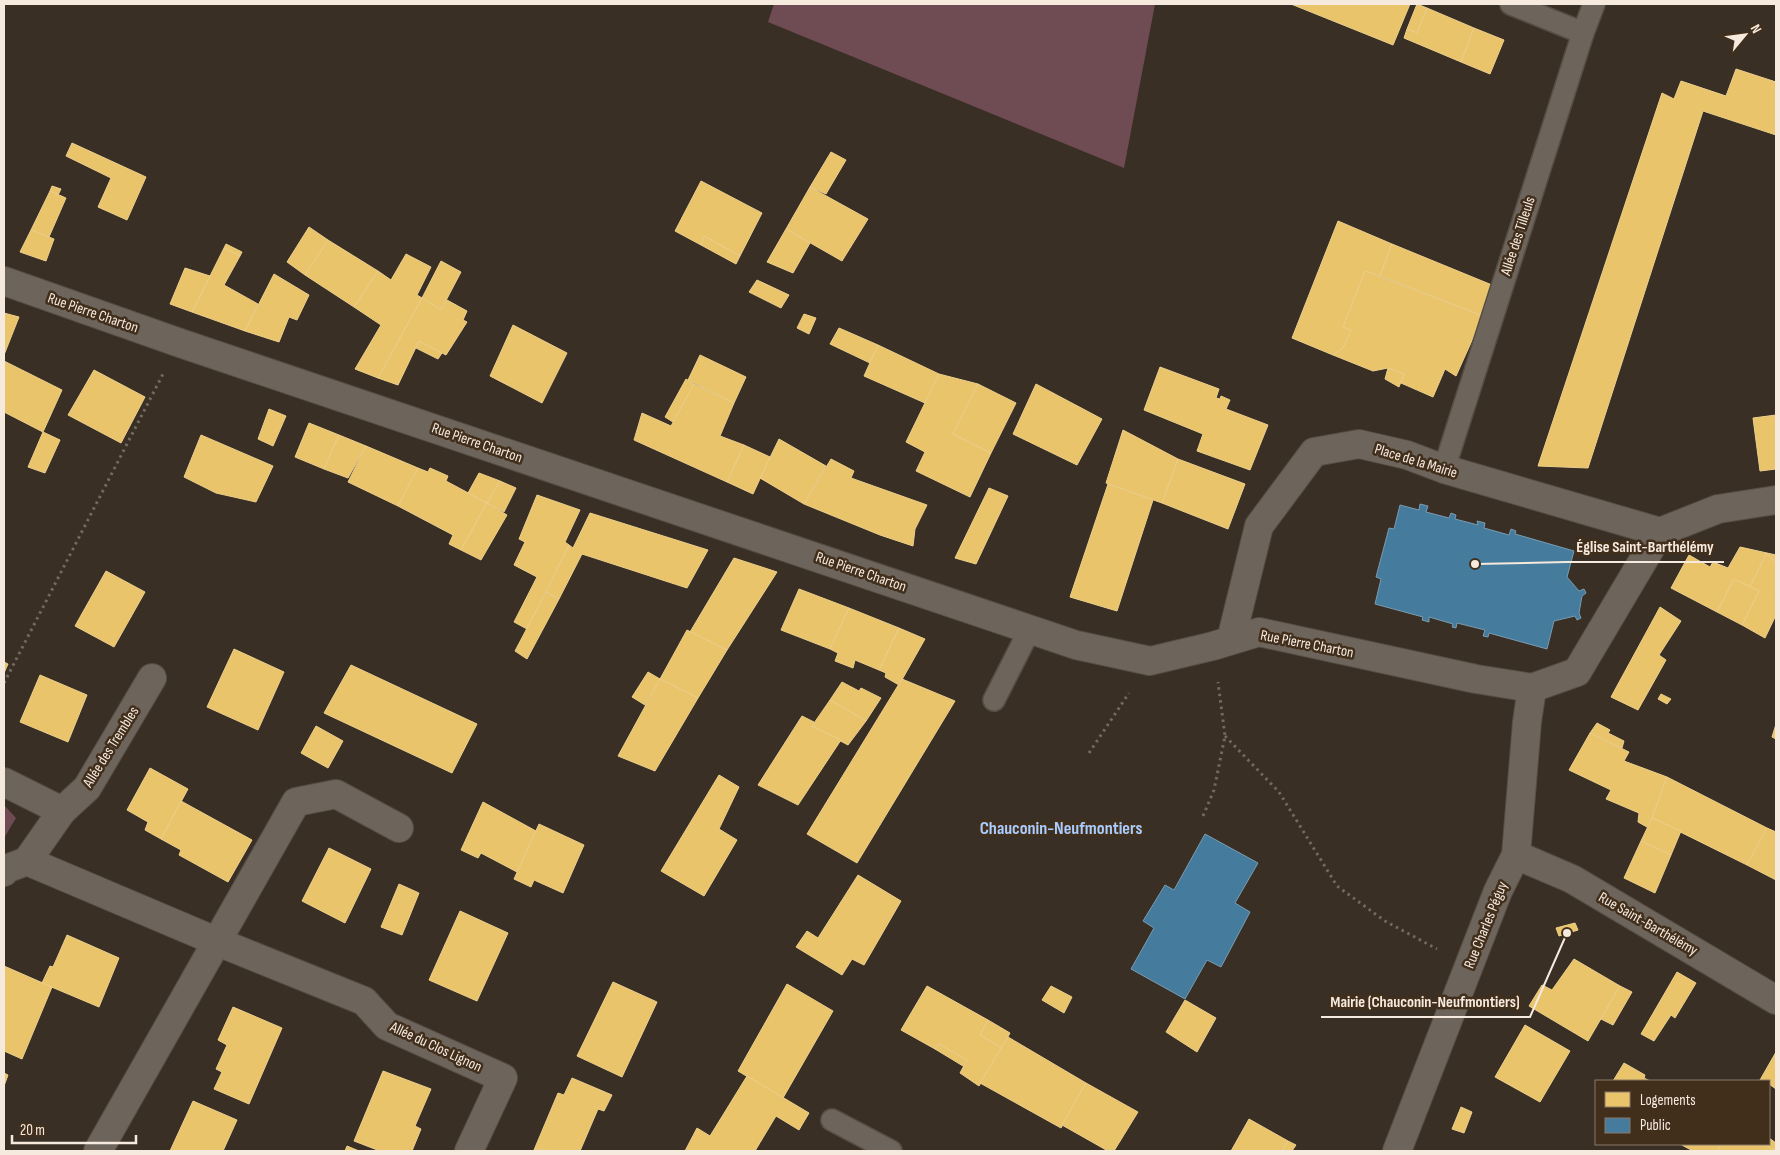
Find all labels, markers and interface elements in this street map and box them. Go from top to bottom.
north arrow [1720,10,1770,60]
text: N [1747,22,1765,36]
street label: Allée des Tilleuls [1496,194,1540,279]
street label: Rue Pierre Charton [45,289,141,337]
street label: Rue Pierre Charton [429,419,525,467]
street label: Place de la Mairie [1372,439,1460,483]
callout: Église Saint-Barthélémy [1567,531,1724,562]
text: Église Saint-Barthélémy [1576,538,1714,557]
street label: Rue Pierre Charton [813,548,909,596]
street label: Rue Pierre Charton [1259,626,1355,662]
street label: Allée des Trembles [78,703,143,792]
district label: Chauconin-Neufmontiers [980,818,1142,839]
street label: Rue Charles Péguy [1460,878,1512,971]
street label: Rue Saint-Barthélémy [1595,888,1701,960]
callout: Mairie (Chauconin-Neufmontiers) [1321,986,1530,1017]
text: Mairie (Chauconin-Neufmontiers) [1330,993,1520,1012]
street label: Allée du Clos Lignon [386,1017,485,1077]
legend [1595,1080,1770,1145]
text: Logements [1640,1091,1696,1110]
scale bar [12,1112,136,1144]
text: Public [1640,1116,1671,1135]
text: 20 m [20,1121,45,1140]

